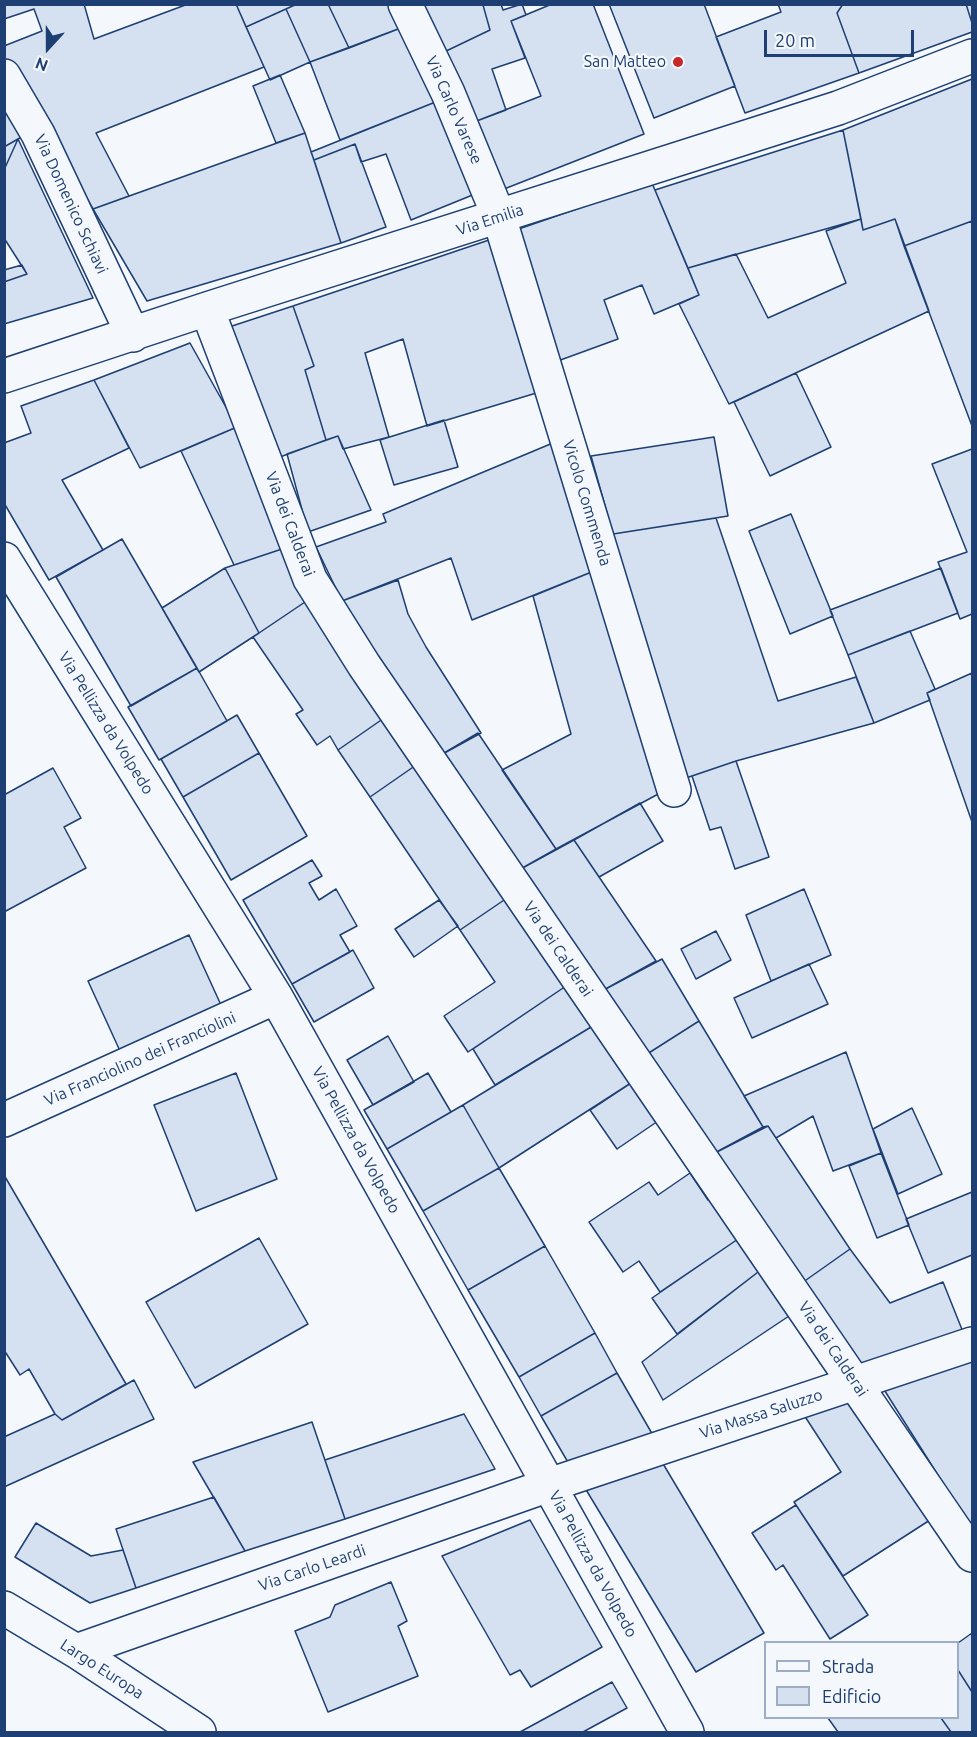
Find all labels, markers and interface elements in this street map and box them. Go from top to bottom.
north arrow [18,18,78,78]
scale bar [767,18,917,56]
text: 20 m [775,30,815,50]
place label: San Matteo [584,52,666,72]
street label: Via Carlo Varese [422,53,486,167]
text: N [33,54,50,75]
marker: San Matteo [671,55,685,69]
street label: Via Domenico Schiavi [30,131,112,277]
street label: Via Emilia [454,200,526,240]
street label: Vicolo Commenda [559,438,615,568]
street label: Via dei Calderai [261,469,319,579]
street label: Via Pellizza da Volpedo [54,648,158,798]
street label: Via dei Calderai [519,898,597,1000]
street label: Via Franciolino dei Franciolini [41,1008,239,1110]
street label: Via Pellizza da Volpedo [308,1063,404,1217]
street label: Via dei Calderai [794,1298,872,1400]
street label: Via Massa Saluzzo [697,1385,825,1443]
street label: Via Pellizza da Volpedo [545,1487,641,1641]
street label: Via Carlo Leardi [256,1541,368,1595]
street label: Largo Europa [57,1635,147,1703]
legend [764,1641,959,1719]
text: Strada [822,1656,874,1676]
text: Edificio [822,1686,881,1706]

